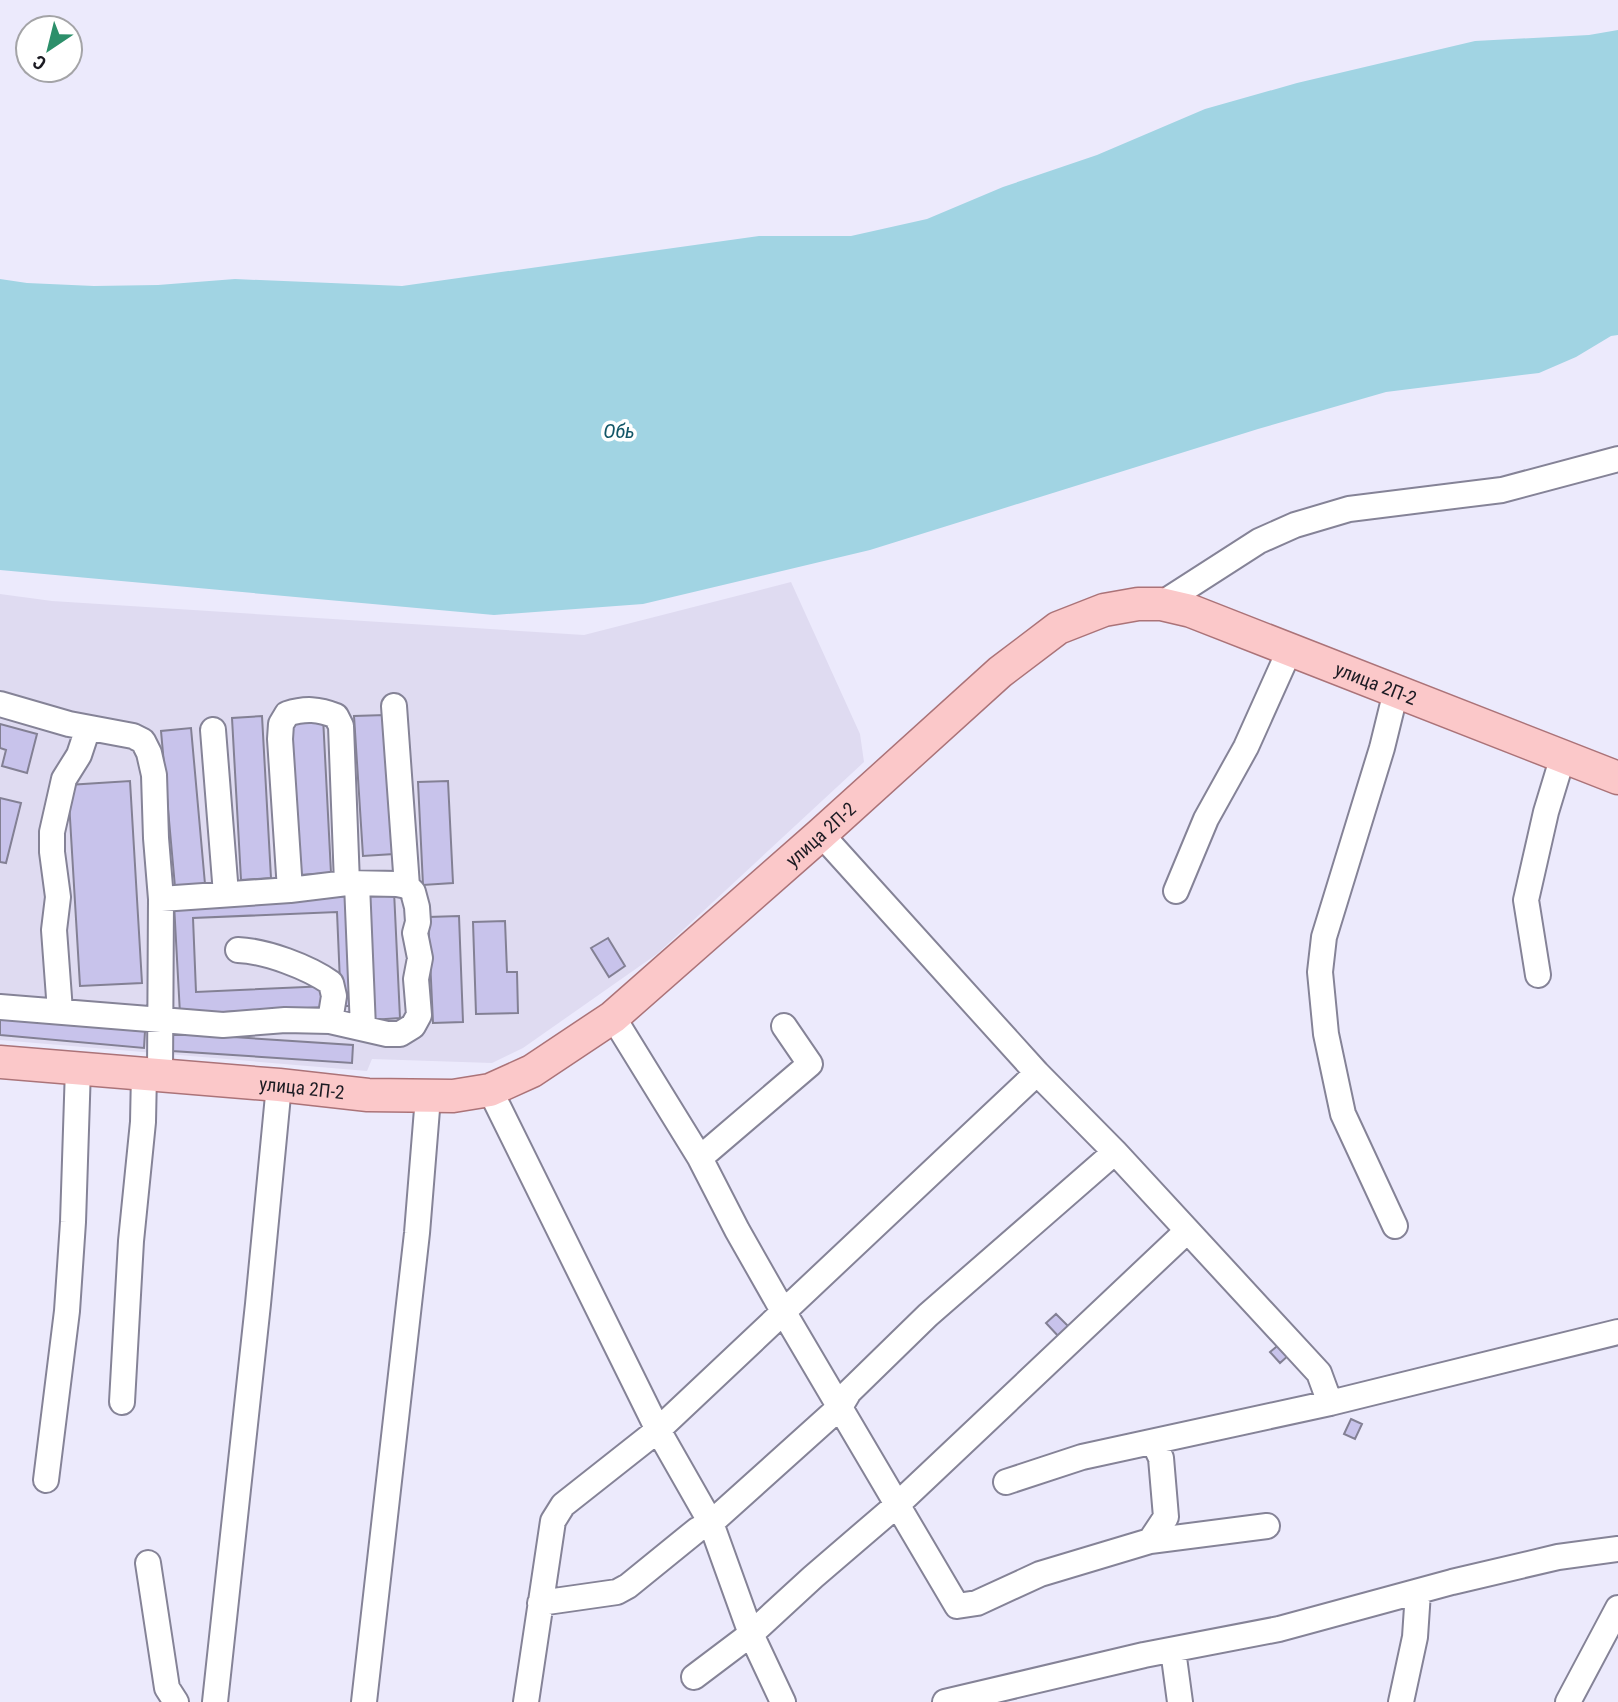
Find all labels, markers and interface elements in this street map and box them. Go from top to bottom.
north arrow [14,14,84,84]
text: С [28,50,51,75]
water label: Обь [603,419,635,443]
street label: улица 2П-2 [1332,657,1420,710]
street label: улица 2П-2 [781,797,860,872]
street label: улица 2П-2 [258,1072,346,1104]

